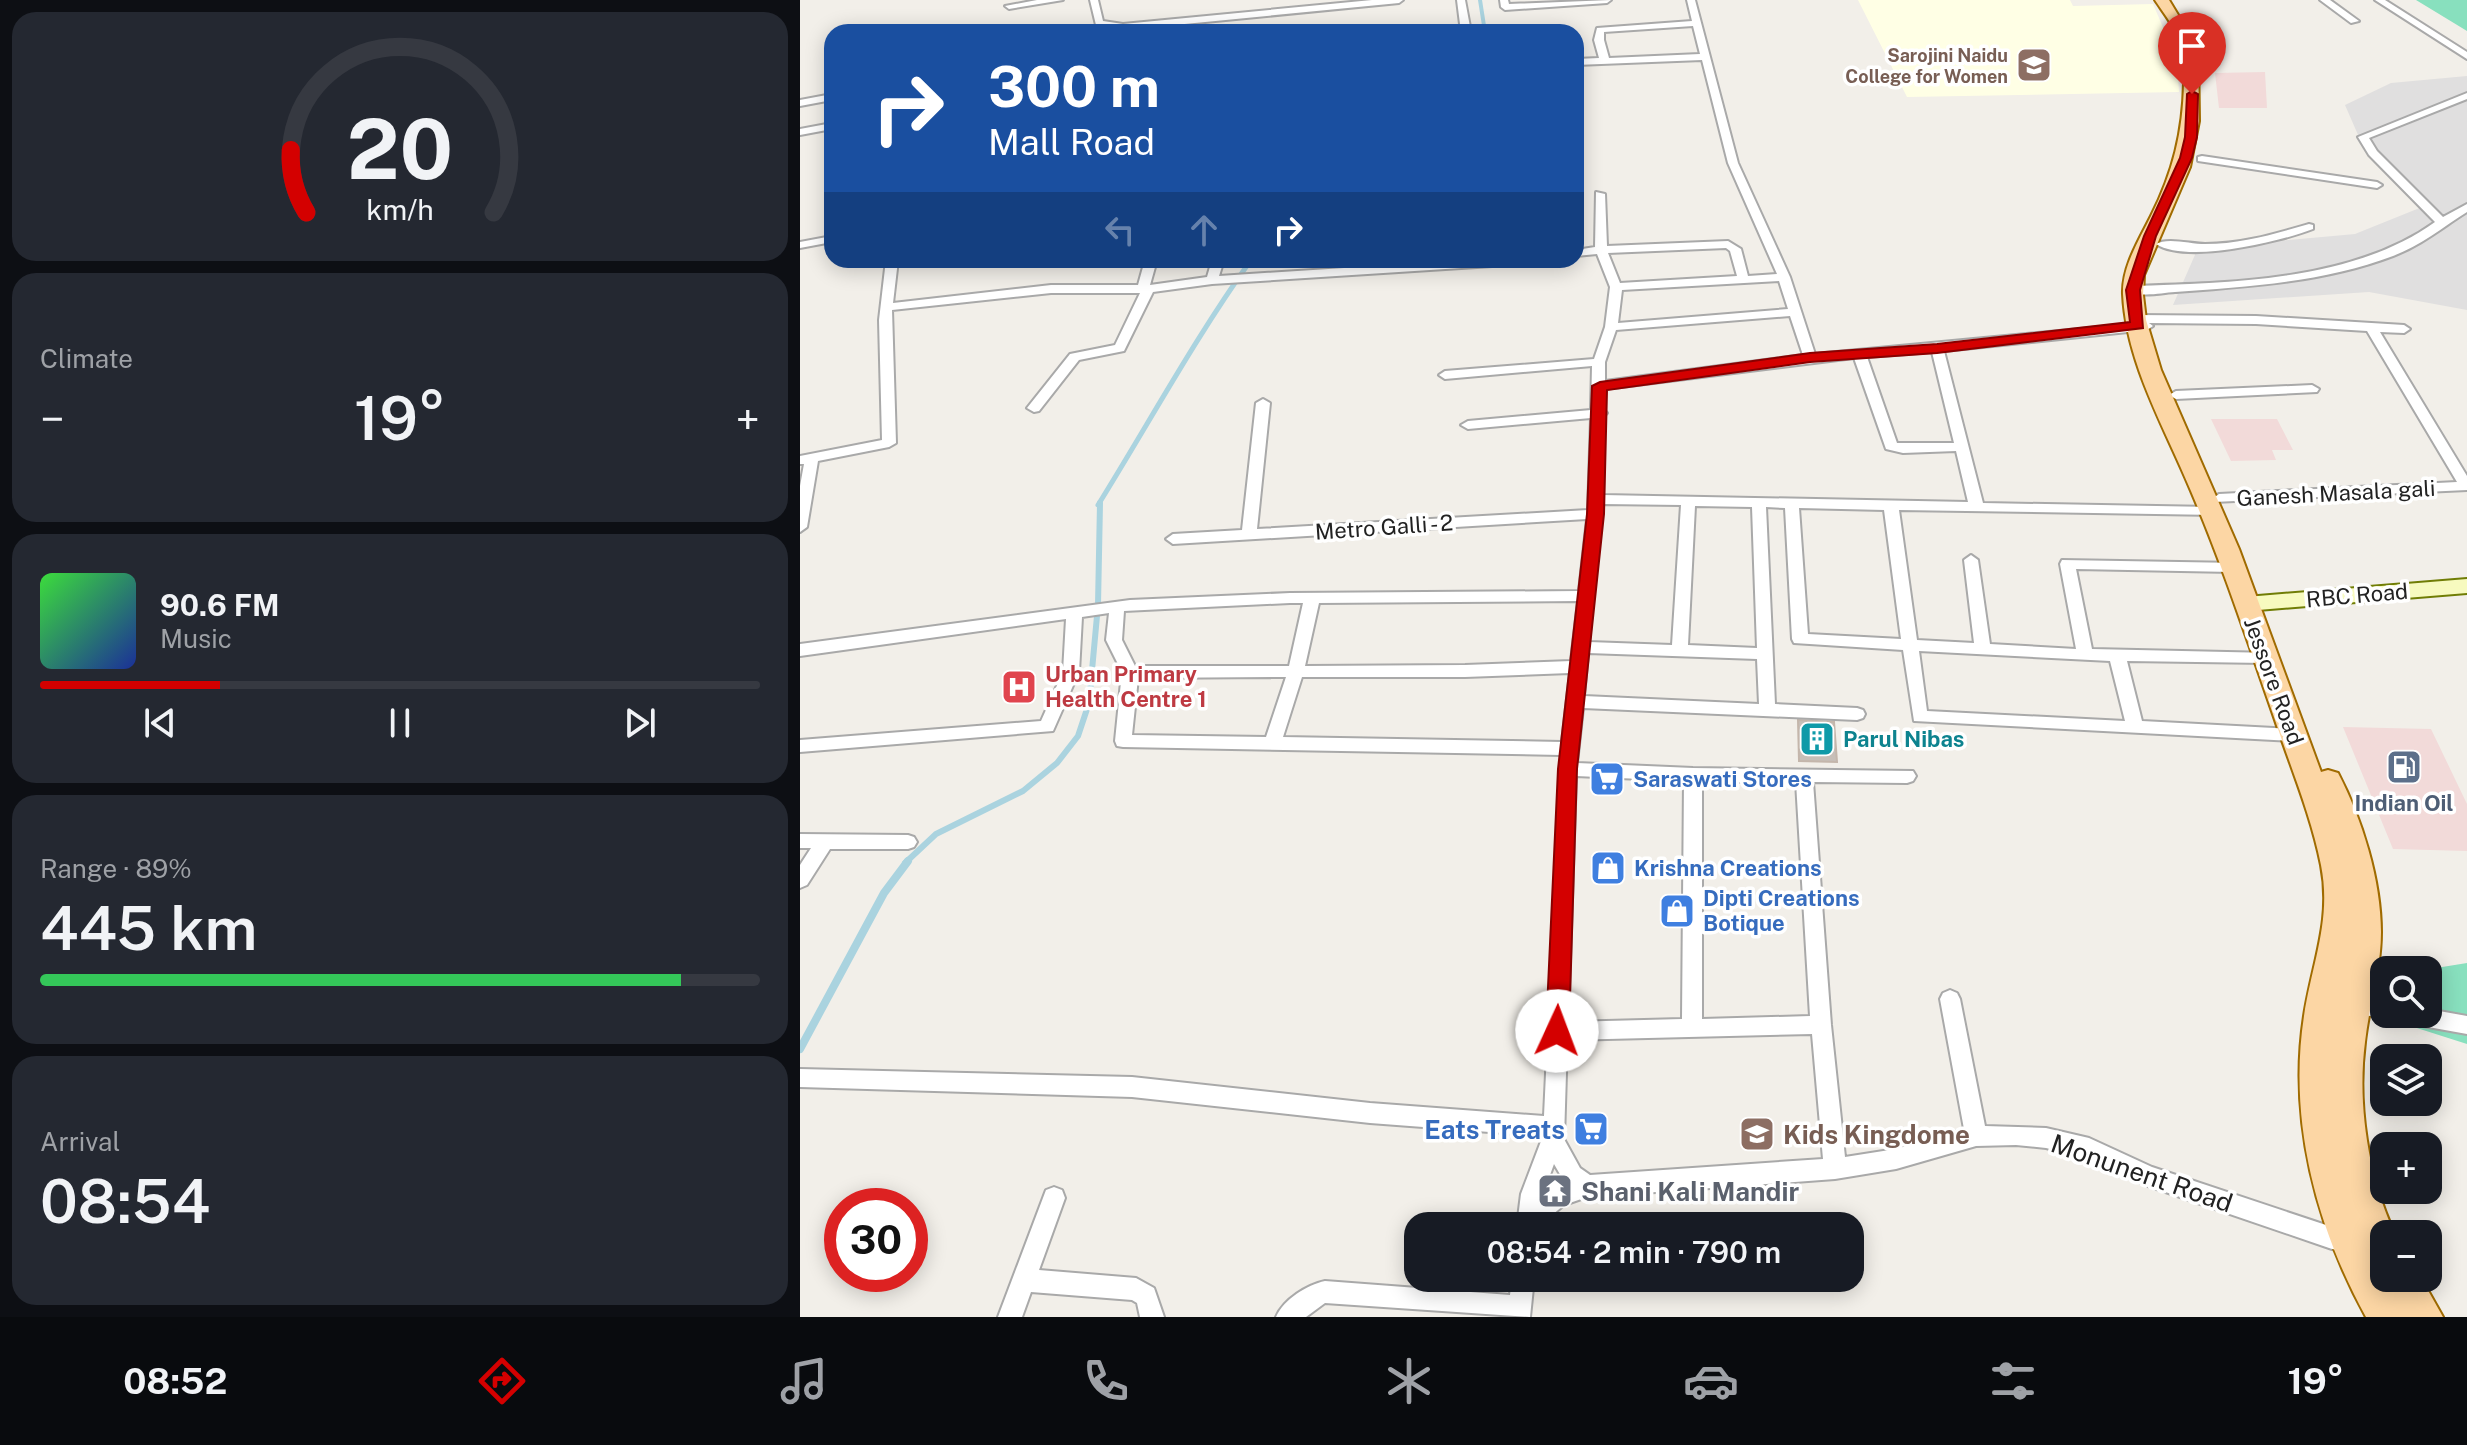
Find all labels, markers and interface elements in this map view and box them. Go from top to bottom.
pin [2158,12,2226,94]
icon: arrive [2170,24,2214,68]
place label: Sarojini Naidu College for Women [1845,45,2008,87]
school or university icon: Sarojini Naidu College for Women [2015,46,2053,84]
text: 300 m [988,54,1160,120]
icon: right [856,56,960,160]
text: 20 [347,99,453,197]
text: Mall Road [988,121,1155,163]
text: km/h [366,193,434,226]
icon: left [1098,208,1142,252]
icon: ahead [1182,208,1226,252]
icon: right [1266,208,1310,252]
text: Climate [40,343,133,374]
text: 19° [354,383,446,454]
text: − [40,393,64,445]
text: + [736,393,760,445]
street label: Ganesh Masala gali [2236,475,2436,511]
street label: Metro Galli - 2 [1314,509,1454,545]
street label: RBC Road [2305,578,2409,612]
text: 90.6 FM [160,587,280,623]
street label: Jessore Road [2239,614,2309,748]
text: Music [160,623,232,654]
place label: Urban Primary Health Centre 1 [1045,661,1207,712]
hospital icon: Urban Primary Health Centre 1 [1000,668,1038,706]
icon: previous [138,701,182,745]
icon: pause [378,701,422,745]
icon: next [618,701,662,745]
building icon: Parul Nibas [1798,720,1836,758]
place label: Parul Nibas [1843,726,1964,752]
fuel station icon: Indian Oil [2385,748,2423,786]
supermarket icon: Saraswati Stores [1588,760,1626,798]
place label: Saraswati Stores [1633,766,1812,792]
place label: Indian Oil [2354,790,2454,816]
shop icon: Krishna Creations [1589,849,1627,887]
text: Range · 89% [40,853,192,884]
place label: Krishna Creations [1634,855,1821,881]
place label: Dipti Creations Botique [1703,885,1860,936]
shop icon: Dipti Creations Botique [1658,892,1696,930]
text: 445 km [40,893,257,964]
map controls [2370,956,2442,1292]
button: search [2370,956,2442,1028]
position arrow [1515,989,1599,1073]
button: layers [2370,1044,2442,1116]
supermarket icon: Eats Treats [1572,1110,1610,1148]
place label: Eats Treats [1424,1114,1565,1145]
school or university icon: Kids Kingdome [1738,1115,1776,1153]
place label: Kids Kingdome [1783,1119,1970,1150]
text: Arrival [40,1126,120,1157]
street label: Monunent Road [2047,1127,2237,1219]
button: + [2370,1132,2442,1204]
text: 08:54 [40,1166,210,1237]
temple icon: Shani Kali Mandir [1536,1172,1574,1210]
place label: Shani Kali Mandir [1581,1176,1799,1207]
speed limit sign: 30 [824,1188,928,1292]
button: − [2370,1220,2442,1292]
text: 08:54 · 2 min · 790 m [1487,1234,1781,1270]
icon: directions [474,1353,530,1409]
icon: music [776,1353,832,1409]
icon: phone [1078,1353,1134,1409]
icon: climate [1381,1353,1437,1409]
icon: car [1683,1353,1739,1409]
icon: filters [1985,1353,2041,1409]
text: 08:52 [123,1360,227,1402]
text: 19° [2288,1360,2344,1402]

